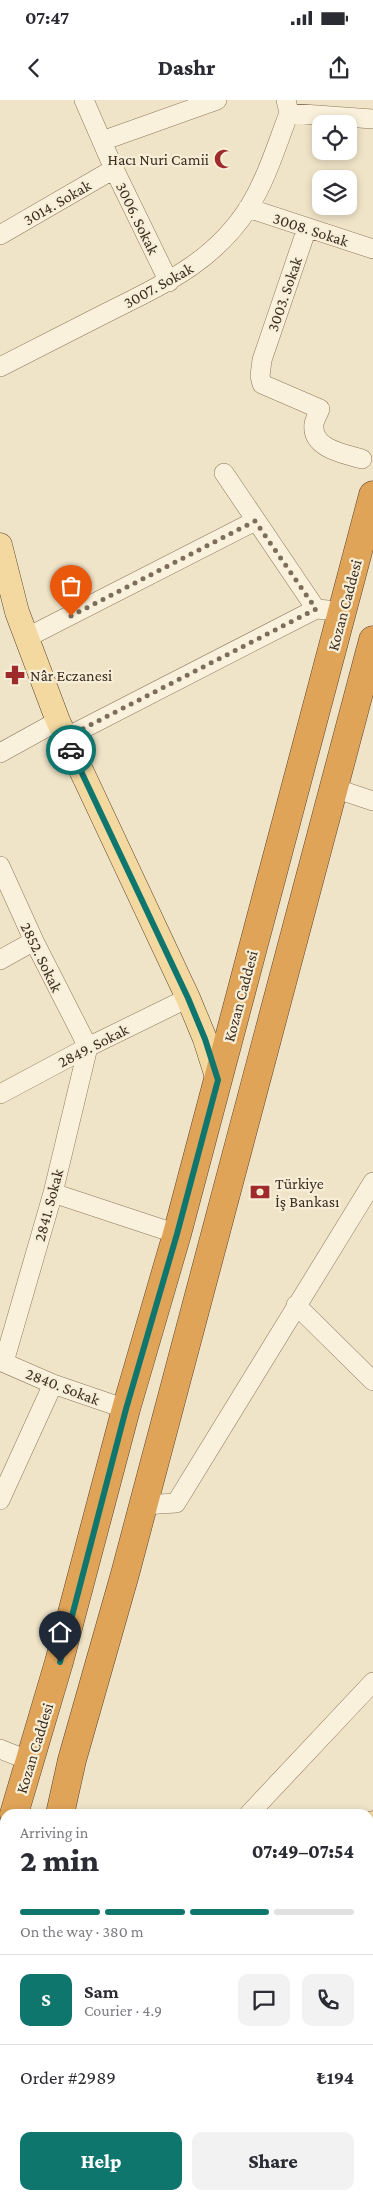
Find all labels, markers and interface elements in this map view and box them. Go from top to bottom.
text: 07:47 [25,7,69,28]
icon: back [20,54,48,82]
icon: share [325,54,353,82]
text: Dashr [158,55,215,80]
map controls [312,115,357,215]
button: locate [312,115,357,160]
mosque icon: Hacı Nuri Camii [213,148,235,170]
place label: Hacı Nuri Camii [107,151,209,168]
button: layers [312,170,357,215]
street label: 3014. Sokak [21,176,94,228]
street label: 3006. Sokak [113,179,163,257]
street label: 3008. Sokak [271,209,351,250]
street label: 3003. Sokak [264,254,305,334]
street label: 3007. Sokak [121,259,196,311]
street label: Kozan Caddesi [324,558,365,653]
pin [50,565,92,616]
icon: bag [57,572,85,600]
pharmacy icon: Nâr Eczanesi [4,664,26,686]
place label: Nâr Eczanesi [30,667,112,684]
courier [46,725,96,775]
icon: car [57,736,85,764]
street label: 2852. Sokak [17,920,66,995]
street label: Kozan Caddesi [220,949,261,1044]
street label: 2849. Sokak [55,1020,132,1070]
street label: 2841. Sokak [31,1167,66,1243]
place label: Türkiye İş Bankası [275,1175,339,1211]
bank icon: Türkiye İş Bankası [249,1181,271,1203]
street label: 2840. Sokak [23,1365,102,1408]
pin [39,1611,81,1662]
icon: home [46,1618,74,1646]
street label: Kozan Caddesi [13,1701,56,1795]
text: Arriving in [20,1824,88,1841]
text: 07:49–07:54 [252,1841,354,1862]
text: 2 min [20,1842,99,1878]
text: On the way · 380 m [20,1923,144,1940]
button: chat [238,1974,290,2026]
button: phone [302,1974,354,2026]
text: Sam [84,1981,119,2002]
text: S [41,1989,51,2010]
text: Courier · 4.9 [84,2002,162,2019]
text: Order #2989 [20,2067,116,2088]
text: ₺194 [317,2067,354,2088]
button: Help [20,2132,182,2190]
button: Share [192,2132,354,2190]

